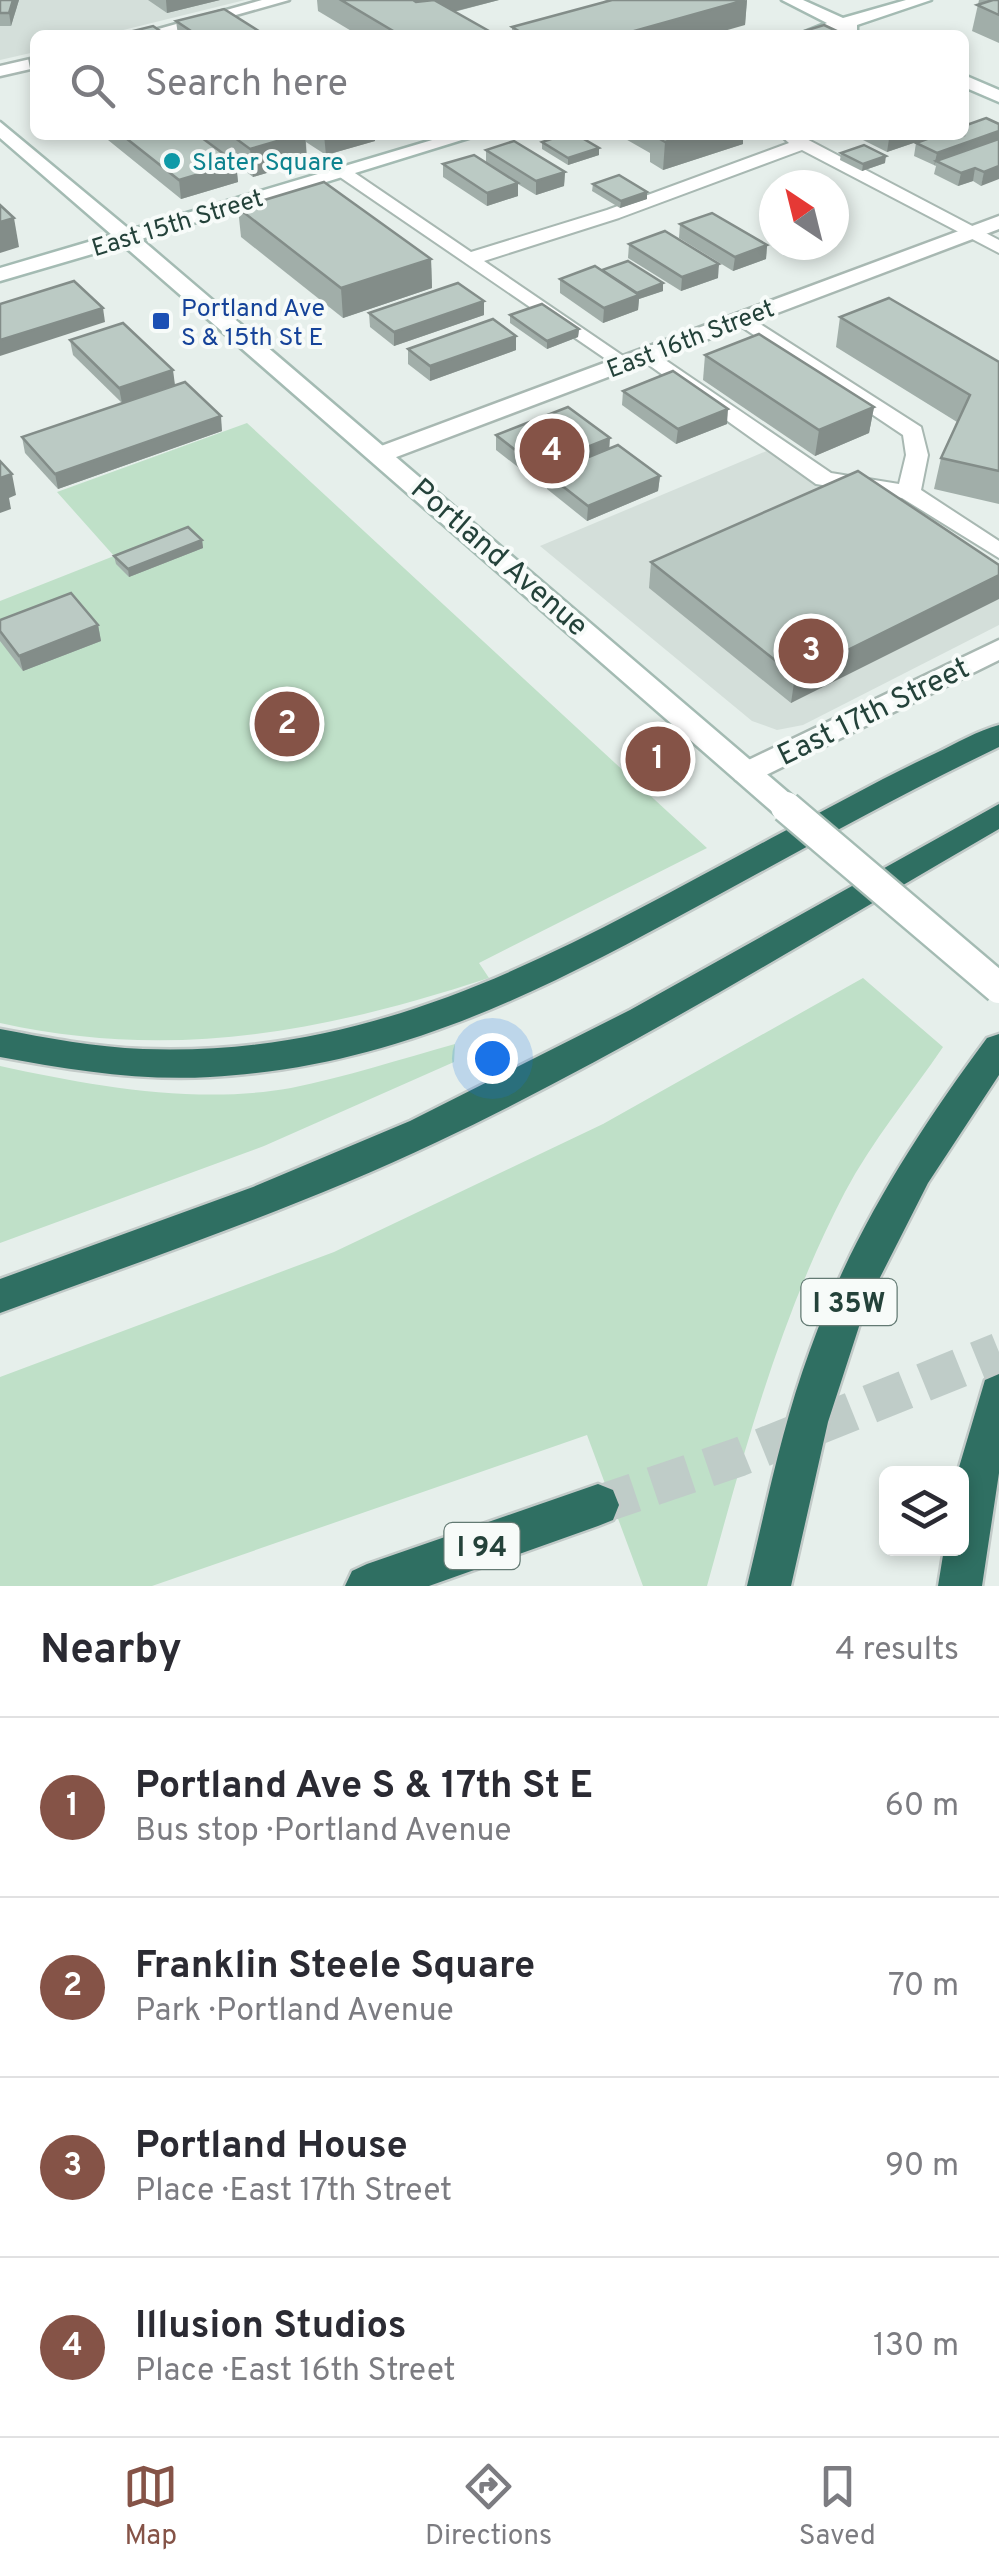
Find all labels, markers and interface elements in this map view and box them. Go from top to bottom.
search box [30,30,969,140]
icon: search [65,58,120,113]
text: Search here [145,61,348,110]
place label: Slater Square [192,148,344,180]
marker: Slater Square [161,150,183,172]
north arrow [759,170,849,260]
street label: East 15th Street [88,184,267,266]
place label: Portland Ave S & 15th St E [181,294,325,355]
street label: East 16th Street [603,294,779,387]
marker: Portland Ave S & 15th St E [150,310,172,332]
pin: 4 [520,414,584,488]
street label: Portland Avenue [402,472,595,646]
pin: 3 [778,614,844,688]
street label: East 17th Street [772,651,976,776]
pin: 2 [254,686,320,762]
pin: 1 [626,722,690,796]
your location [467,1033,518,1084]
road number: I 35W [802,1279,896,1325]
map controls [879,1466,969,1556]
button: layers [879,1466,969,1556]
road number: I 94 [444,1523,520,1569]
text: Nearby [40,1625,182,1678]
text: 4 results [835,1631,959,1671]
text: Portland Ave S & 17th St E [135,1763,593,1812]
text: 1 [66,1787,79,1827]
text: 60 m [885,1787,959,1827]
text: Bus stop · Portland Avenue [135,1812,511,1852]
text: Franklin Steele Square [135,1943,535,1992]
text: 2 [63,1967,82,2007]
text: 70 m [888,1967,959,2007]
text: Park · Portland Avenue [135,1992,454,2032]
text: Portland House [135,2123,408,2172]
text: 3 [63,2147,82,2187]
text: 90 m [885,2147,959,2187]
text: Place · East 17th Street [135,2172,452,2212]
text: Illusion Studios [135,2303,407,2352]
text: 4 [62,2327,83,2367]
text: 130 m [873,2327,959,2367]
text: Place · East 16th Street [135,2352,456,2392]
tab: Map [123,2459,178,2555]
tab: Directions [425,2459,552,2555]
tab: Saved [799,2459,876,2555]

